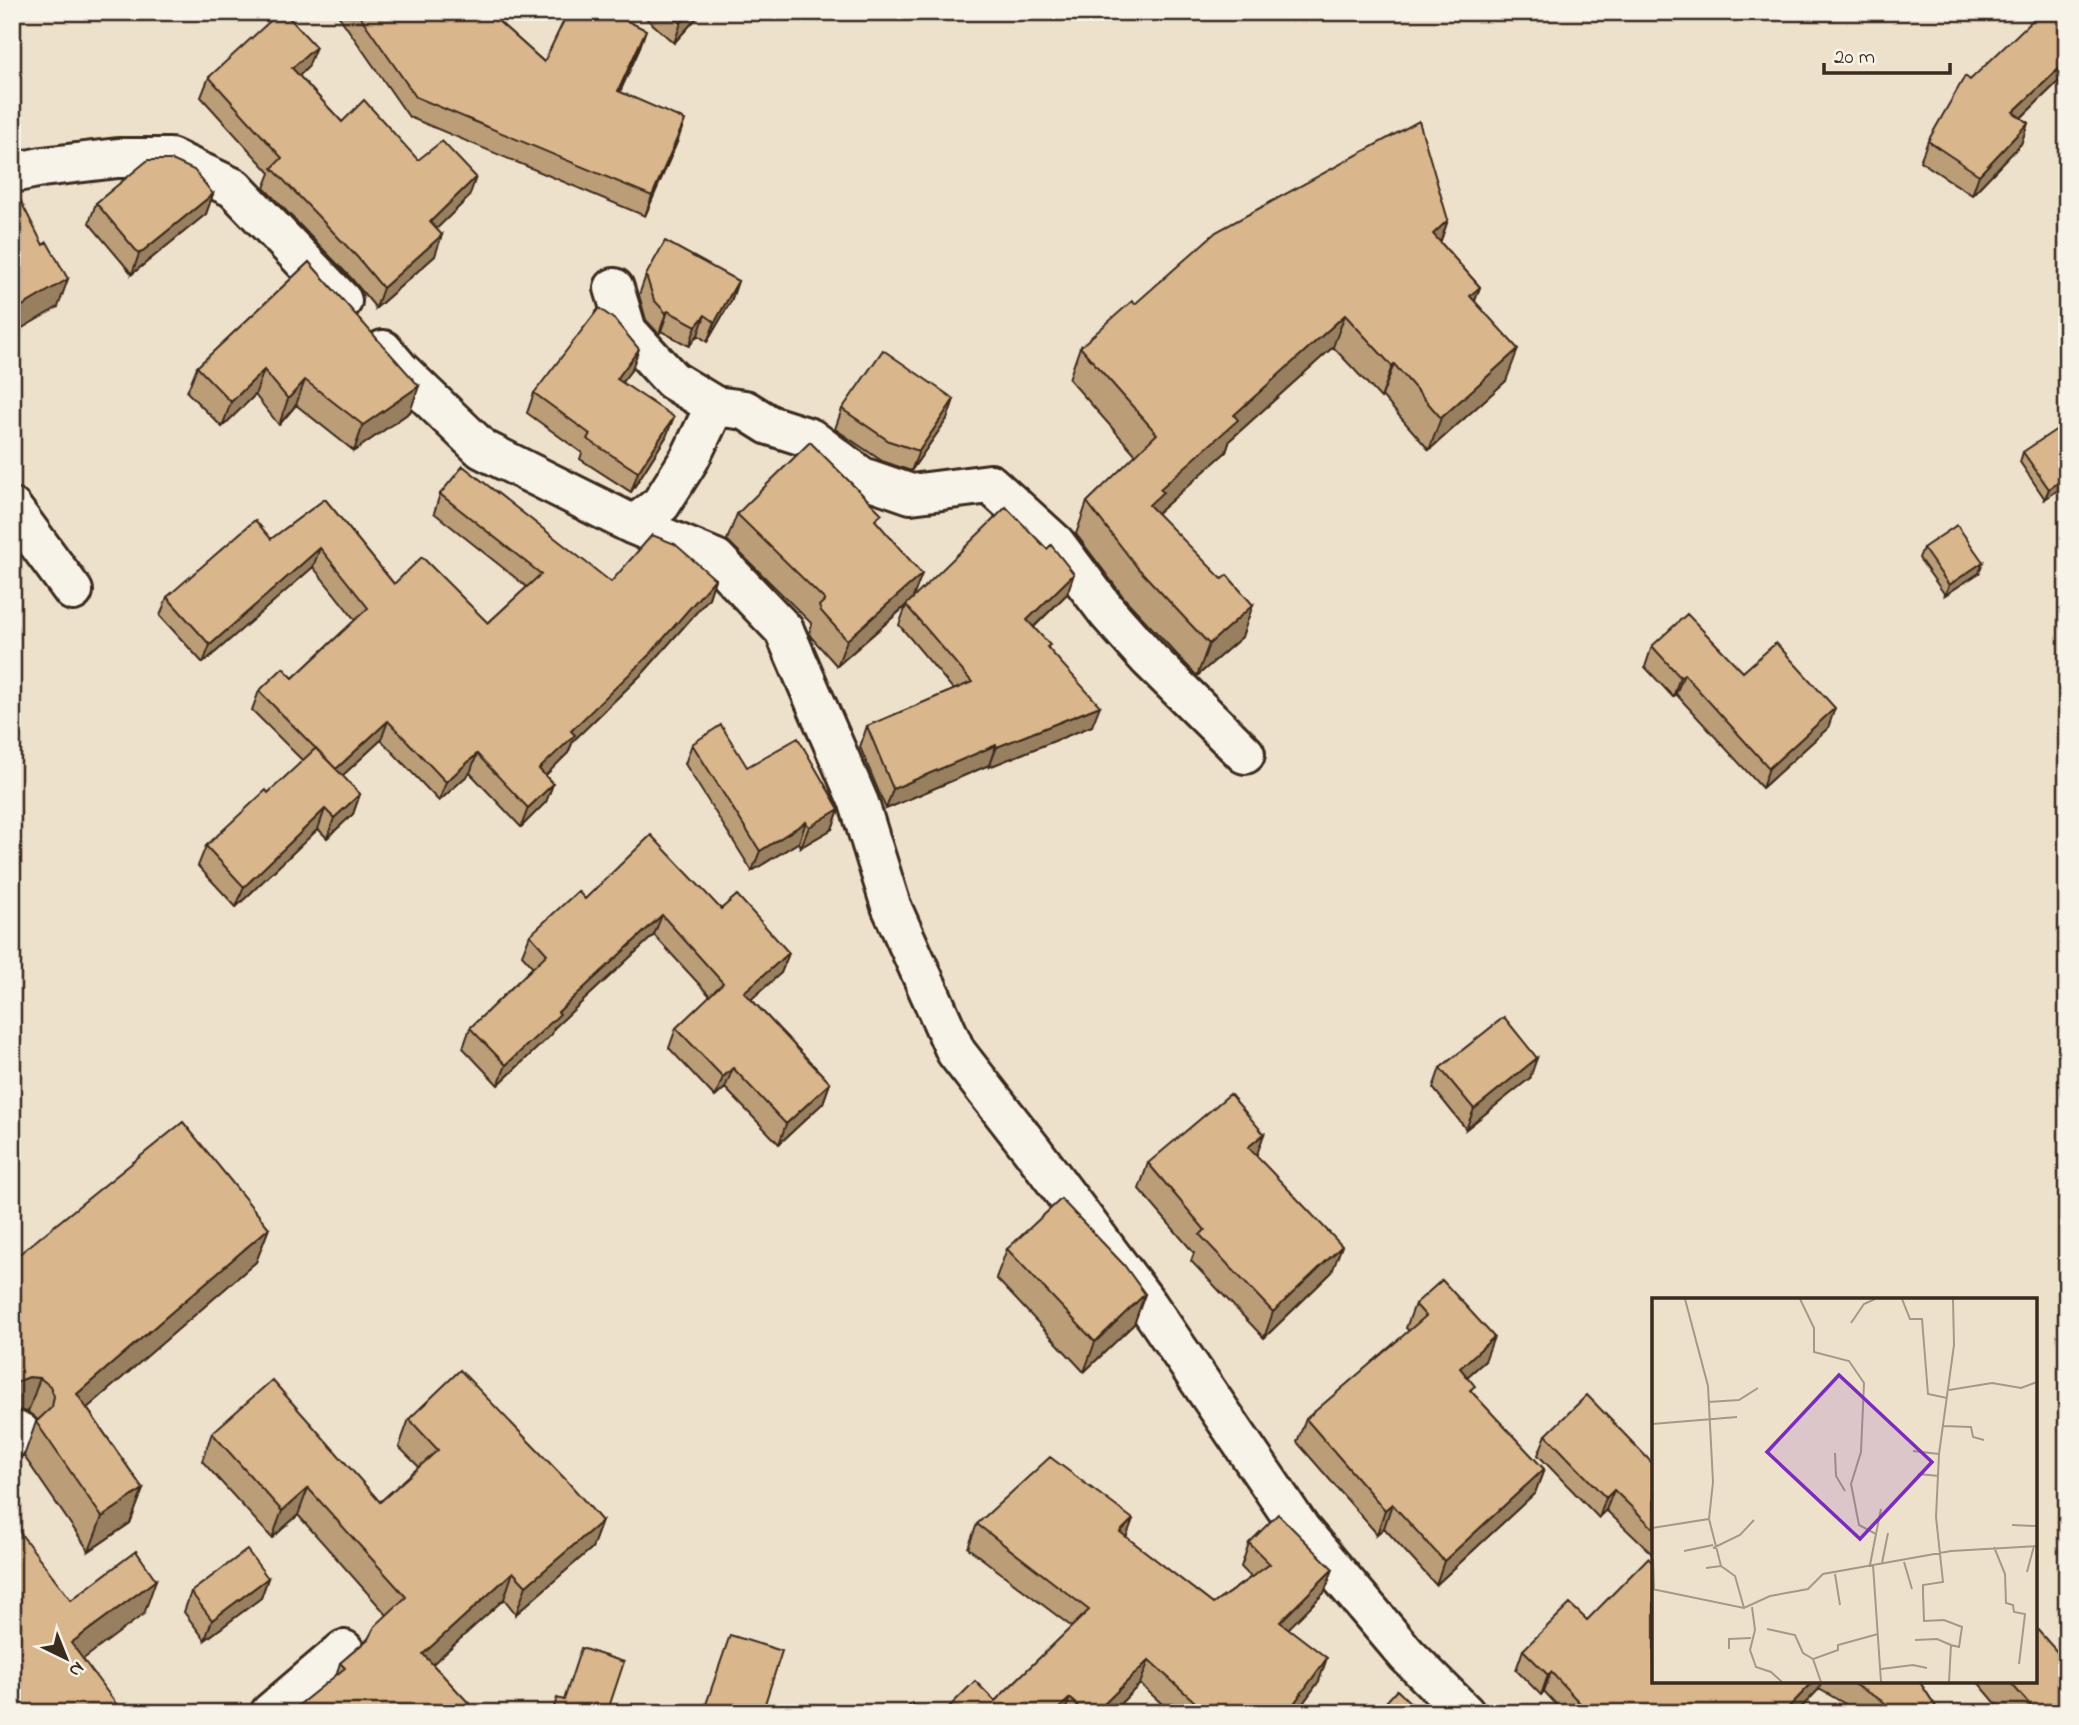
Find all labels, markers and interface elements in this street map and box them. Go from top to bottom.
scale bar [1824,32,1950,76]
text: 20 m [1834,43,1875,73]
inset map [1652,1298,2037,1683]
north arrow [32,1624,102,1694]
text: N [62,1654,90,1683]

